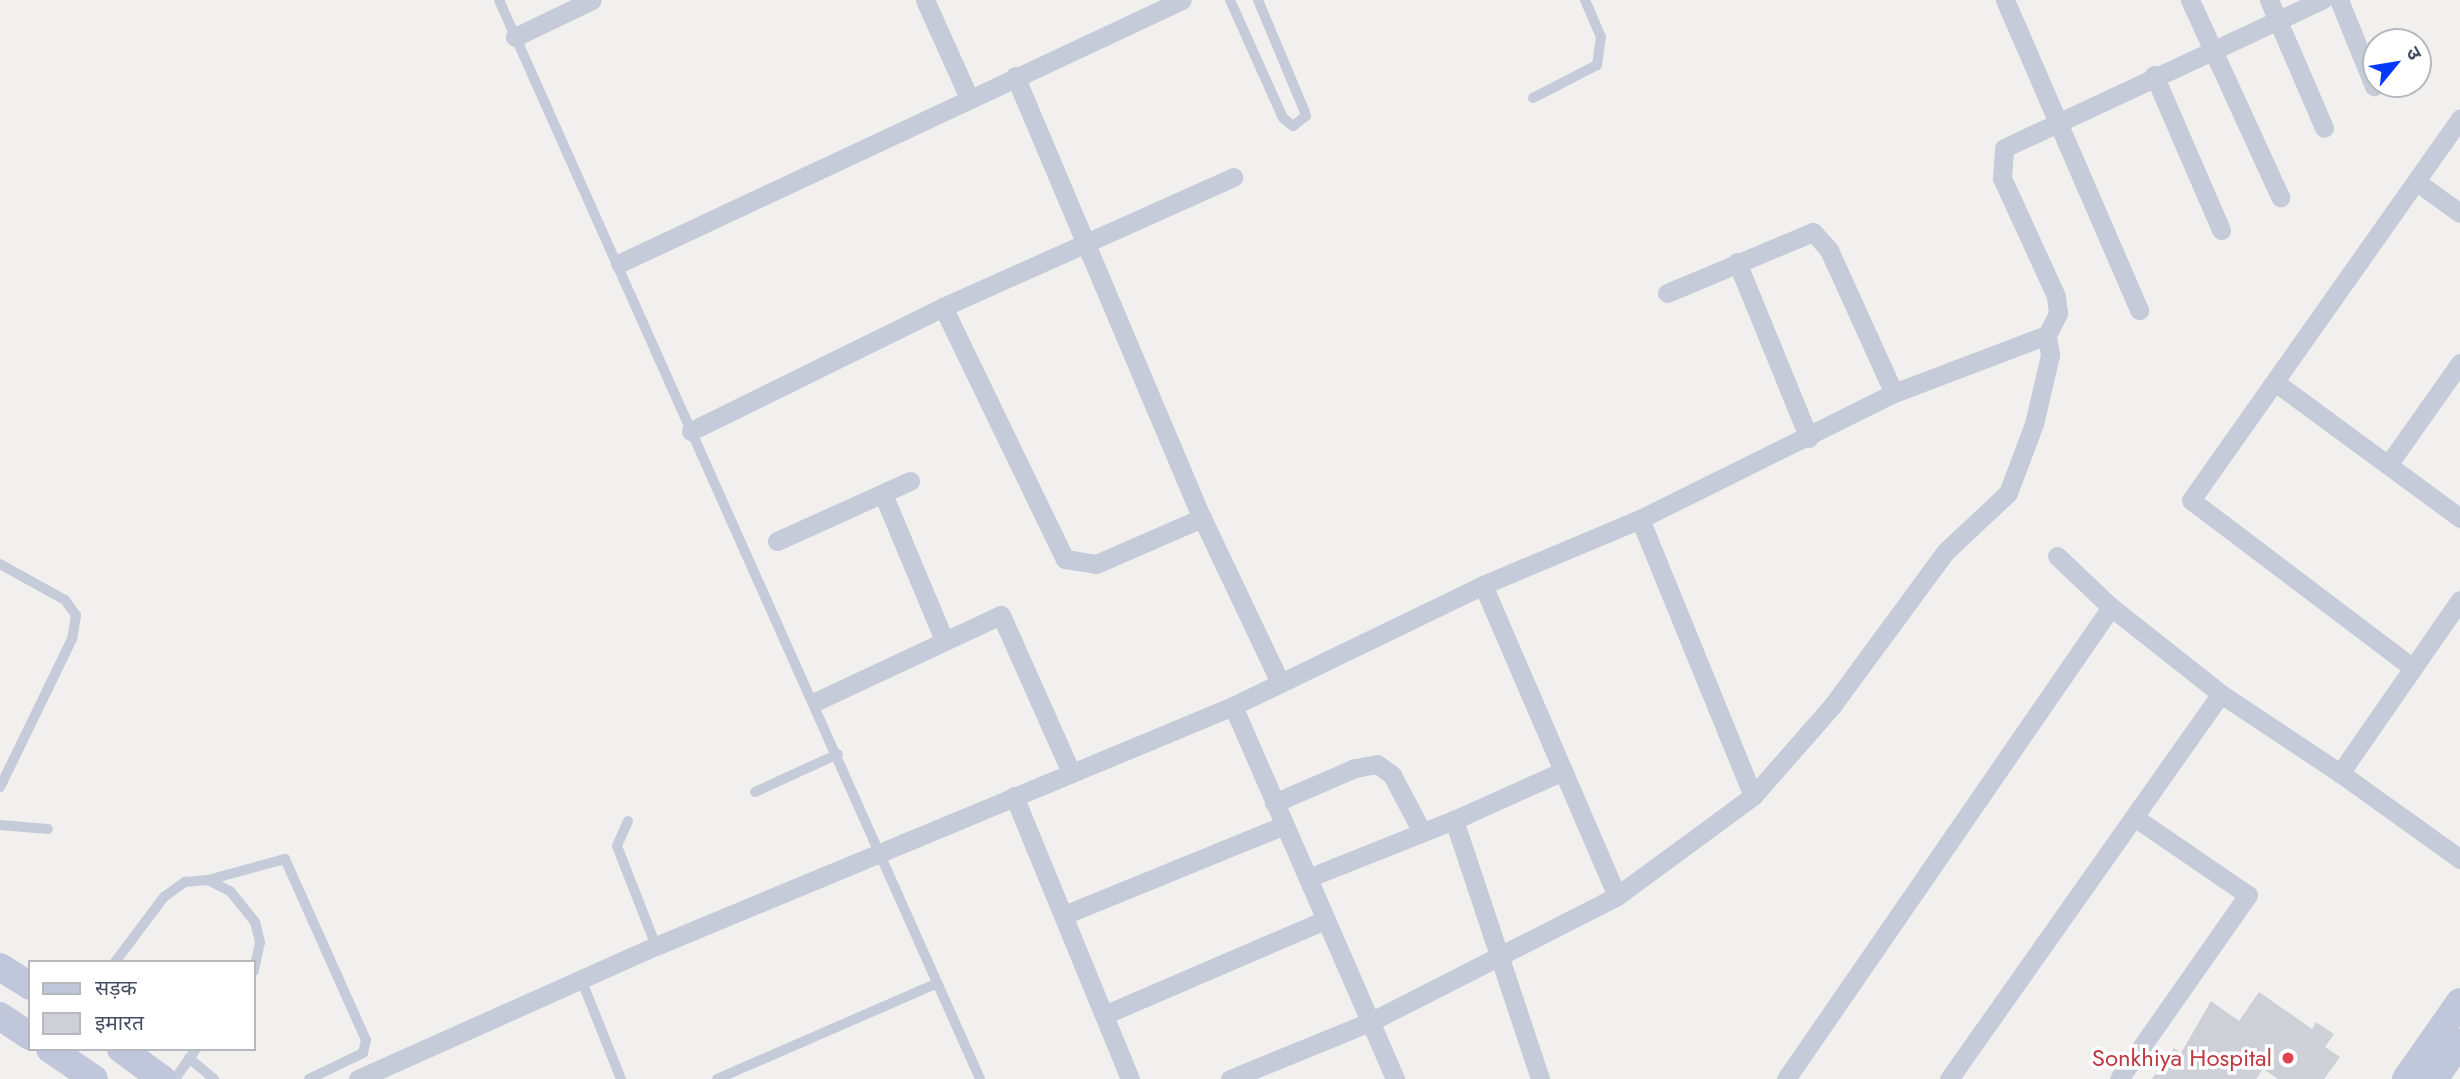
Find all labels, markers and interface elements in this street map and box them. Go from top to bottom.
north arrow [2362,28,2432,98]
text: उ [2399,42,2428,65]
legend [28,960,256,1051]
text: सड़क [95,973,137,1003]
text: इमारत [95,1008,144,1038]
place label: Sonkhiya Hospital [2092,1044,2272,1072]
marker: Sonkhiya Hospital [2278,1048,2298,1068]

